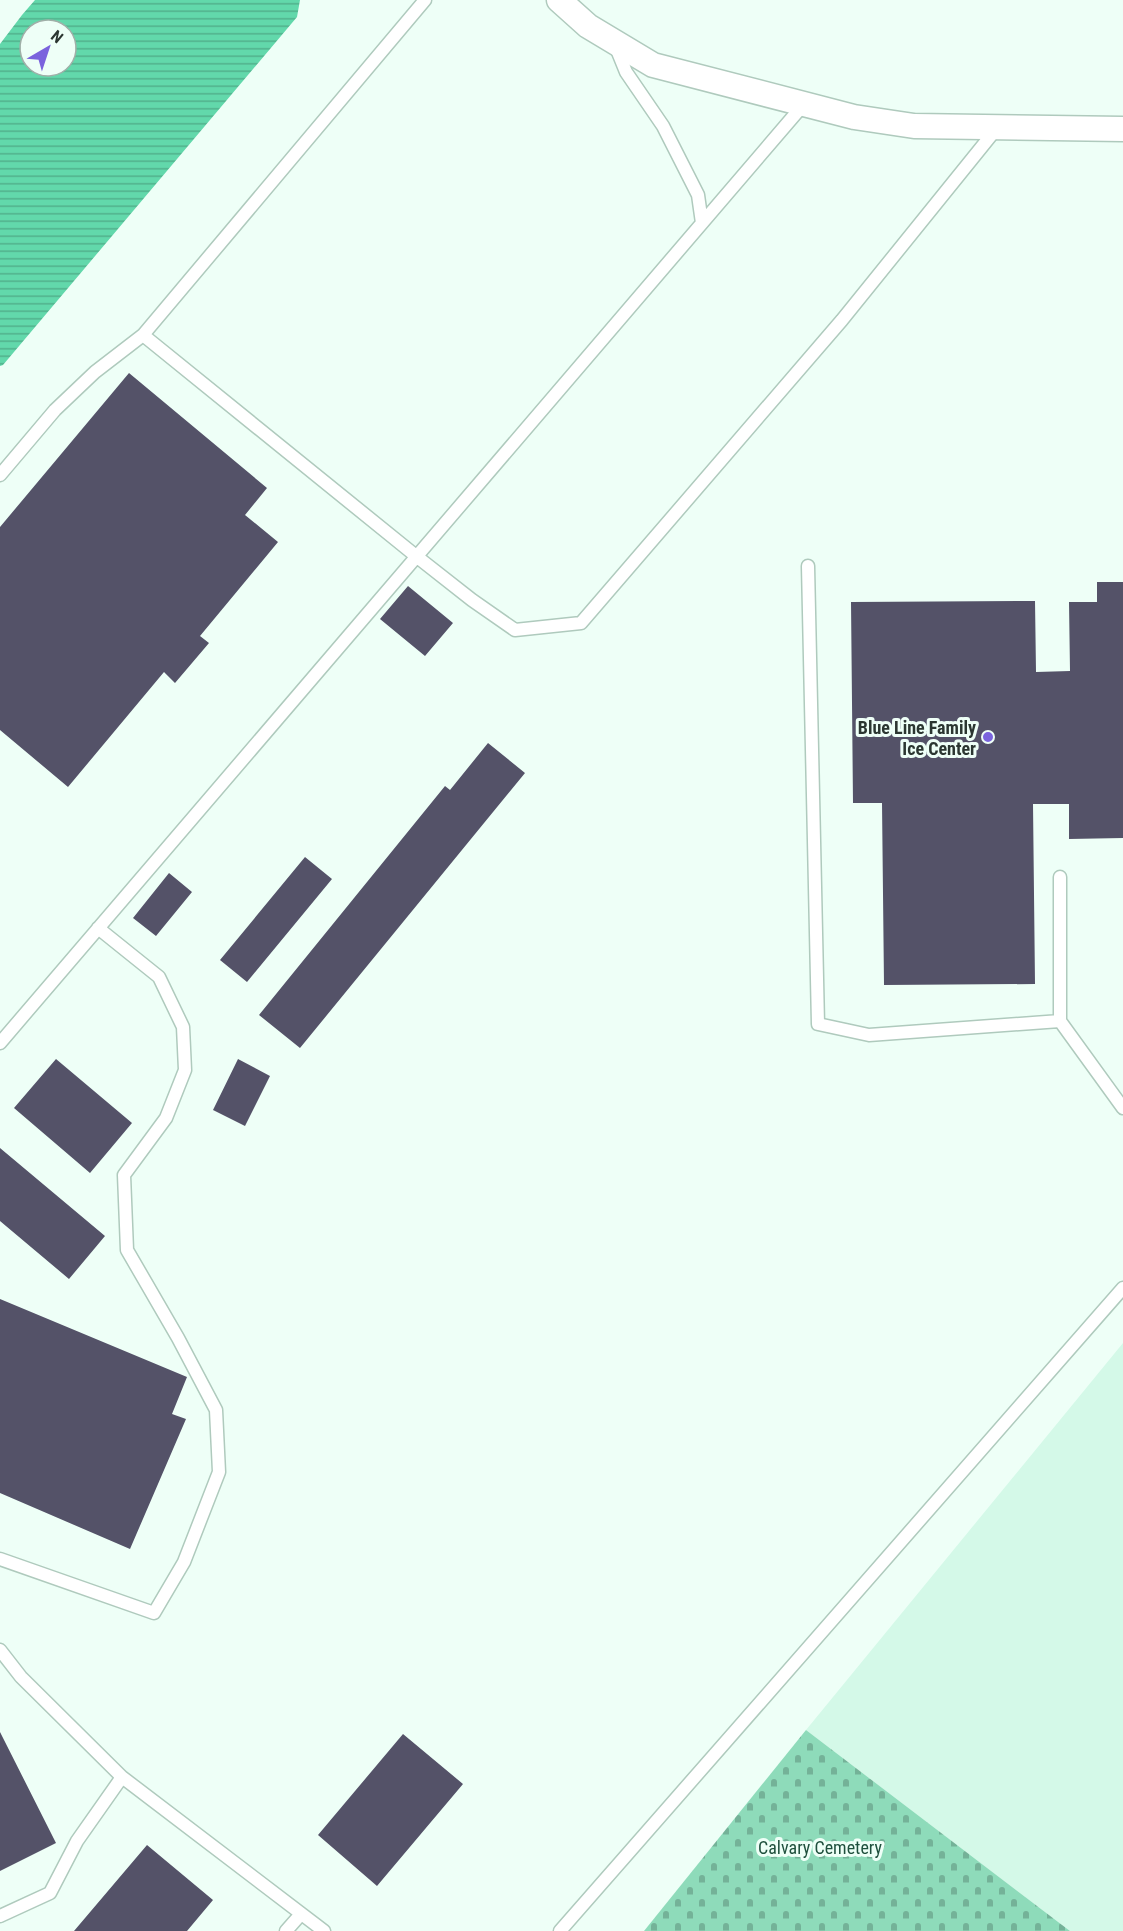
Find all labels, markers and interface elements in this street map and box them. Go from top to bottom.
north arrow [18,18,78,78]
text: N [47,26,67,47]
place label: Blue Line Family Ice Center [858,717,976,759]
marker: Blue Line Family Ice Center [981,730,995,744]
park label: Calvary Cemetery [758,1837,882,1858]

